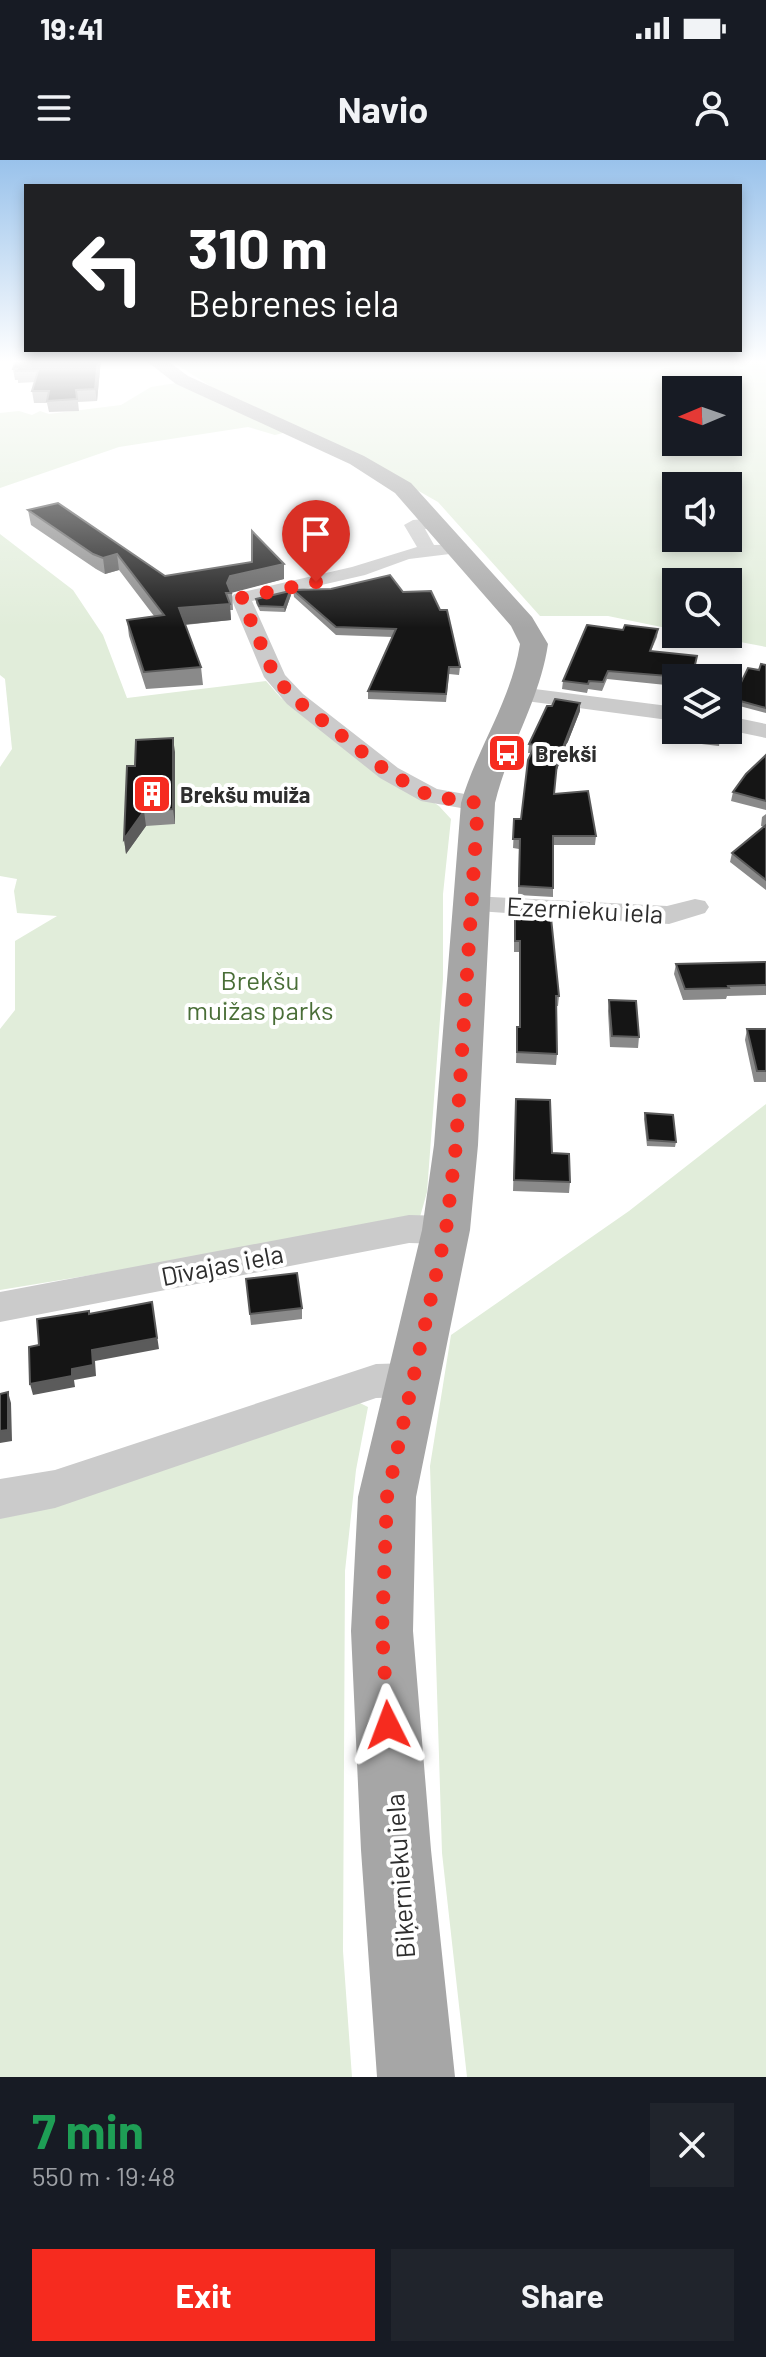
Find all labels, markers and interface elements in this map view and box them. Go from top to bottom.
text: 19:41 [40,10,103,46]
icon: menu [32,86,76,130]
icon: person [690,86,734,130]
text: Navio [338,87,428,130]
text: 310 m [188,213,328,280]
icon: left [56,216,160,320]
text: Bebrenes iela [188,281,399,324]
north arrow [662,376,742,456]
map controls [662,376,742,744]
button: sound [662,472,742,552]
pin [282,500,350,582]
icon: arrive [294,512,338,556]
button: search [662,568,742,648]
button: layers [662,664,742,744]
bus stop icon: Brekši [486,732,528,774]
place label: Brekši [535,740,597,766]
building icon: Brekšu muiža [131,773,173,815]
place label: Brekšu muiža [180,781,310,807]
street label: Ezernieku iela [506,889,664,929]
park label: Brekšu muižas parks [186,964,334,1025]
street label: Dīvajas iela [158,1237,286,1291]
position arrow [346,1683,430,1767]
street label: Biķernieku iela [378,1793,420,1959]
text: 7 min [32,2101,144,2159]
button: close [650,2103,734,2187]
text: 550 m · 19:48 [32,2160,175,2191]
button: Exit [32,2249,375,2341]
button: Share [391,2249,734,2341]

